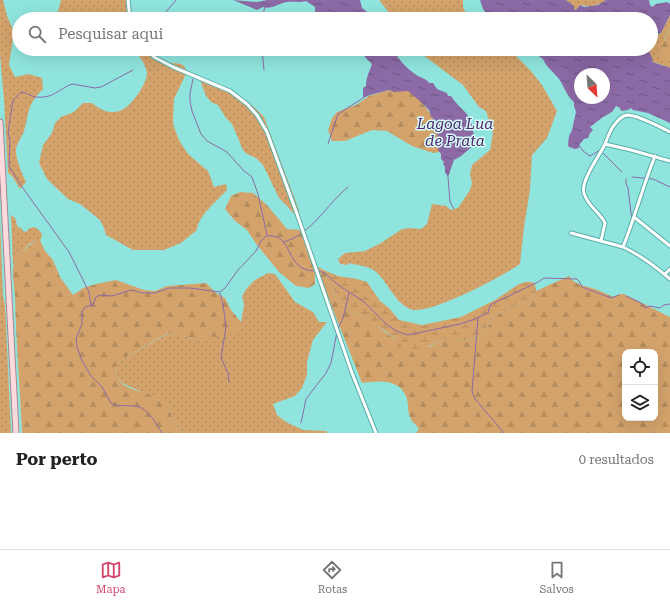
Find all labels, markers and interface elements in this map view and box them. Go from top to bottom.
search box [12,12,658,56]
icon: search [26,23,48,45]
text: Pesquisar aqui [58,25,163,43]
north arrow [574,68,610,104]
water label: Lagoa Lua de Prata [416,115,493,150]
map controls [622,349,658,421]
button: locate [622,349,658,385]
button: layers [622,385,658,421]
text: Por perto [16,449,97,469]
text: 0 resultados [579,452,654,467]
tab: Mapa [96,559,126,596]
tab: Rotas [318,559,347,596]
tab: Salvos [539,559,574,596]

